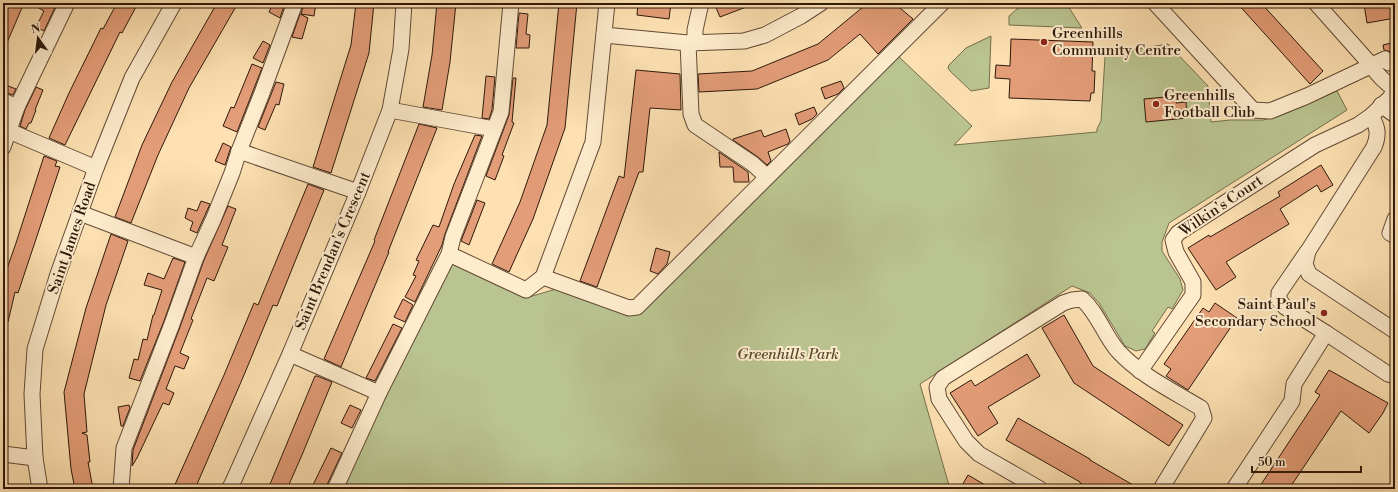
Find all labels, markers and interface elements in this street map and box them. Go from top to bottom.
north arrow [18,18,58,58]
text: N [30,21,42,37]
place label: Greenhills Community Centre [1052,24,1181,60]
marker: Greenhills Community Centre [1039,37,1049,47]
place label: Greenhills Football Club [1164,86,1255,122]
marker: Greenhills Football Club [1151,99,1161,109]
street label: Saint Brendan's Crescent [291,168,375,333]
street label: Wilkin's Court [1175,171,1267,241]
street label: Saint James Road [44,179,100,297]
place label: Saint Paul's Secondary School [1195,295,1317,331]
marker: Saint Paul's Secondary School [1319,308,1329,318]
park label: Greenhills Park [737,345,839,364]
scale bar [1252,448,1361,474]
text: 50 m [1258,455,1286,470]

